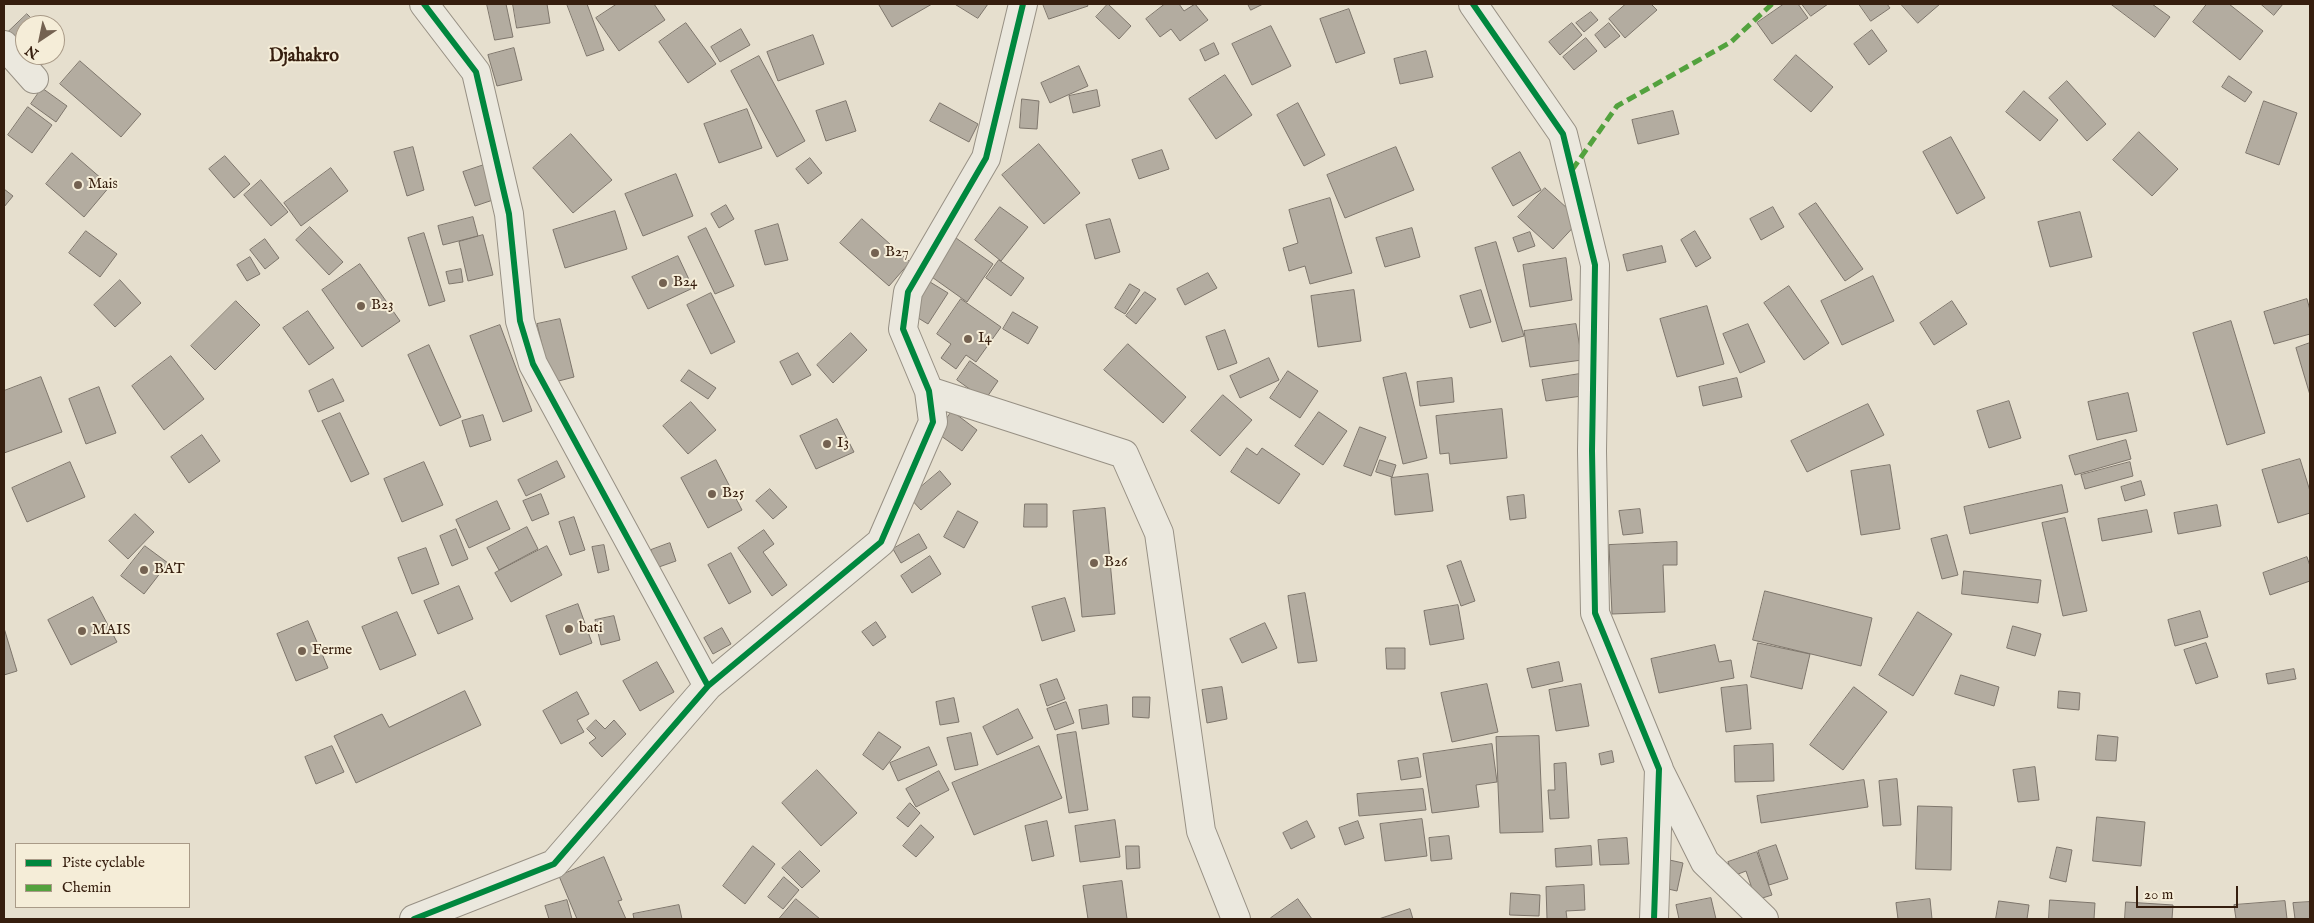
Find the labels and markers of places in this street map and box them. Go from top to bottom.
place label: Mais [88,176,118,194]
marker: Mais [72,179,84,191]
place label: B27 [885,244,909,262]
marker: B27 [869,247,881,259]
place label: B24 [673,274,697,292]
marker: B24 [657,277,669,289]
place label: B23 [371,297,394,315]
marker: B23 [355,300,367,312]
place label: I4 [978,330,992,348]
marker: I4 [962,333,974,345]
place label: I3 [837,435,849,453]
marker: I3 [821,438,833,450]
place label: B25 [722,485,744,503]
marker: B25 [706,488,718,500]
place label: B26 [1104,554,1127,572]
marker: B26 [1088,557,1100,569]
place label: BAT [154,561,185,579]
marker: BAT [138,564,150,576]
place label: bati [579,620,603,638]
place label: MAIS [92,622,130,640]
marker: bati [563,623,575,635]
marker: MAIS [76,625,88,637]
place label: Ferme [312,642,352,660]
marker: Ferme [296,645,308,657]

